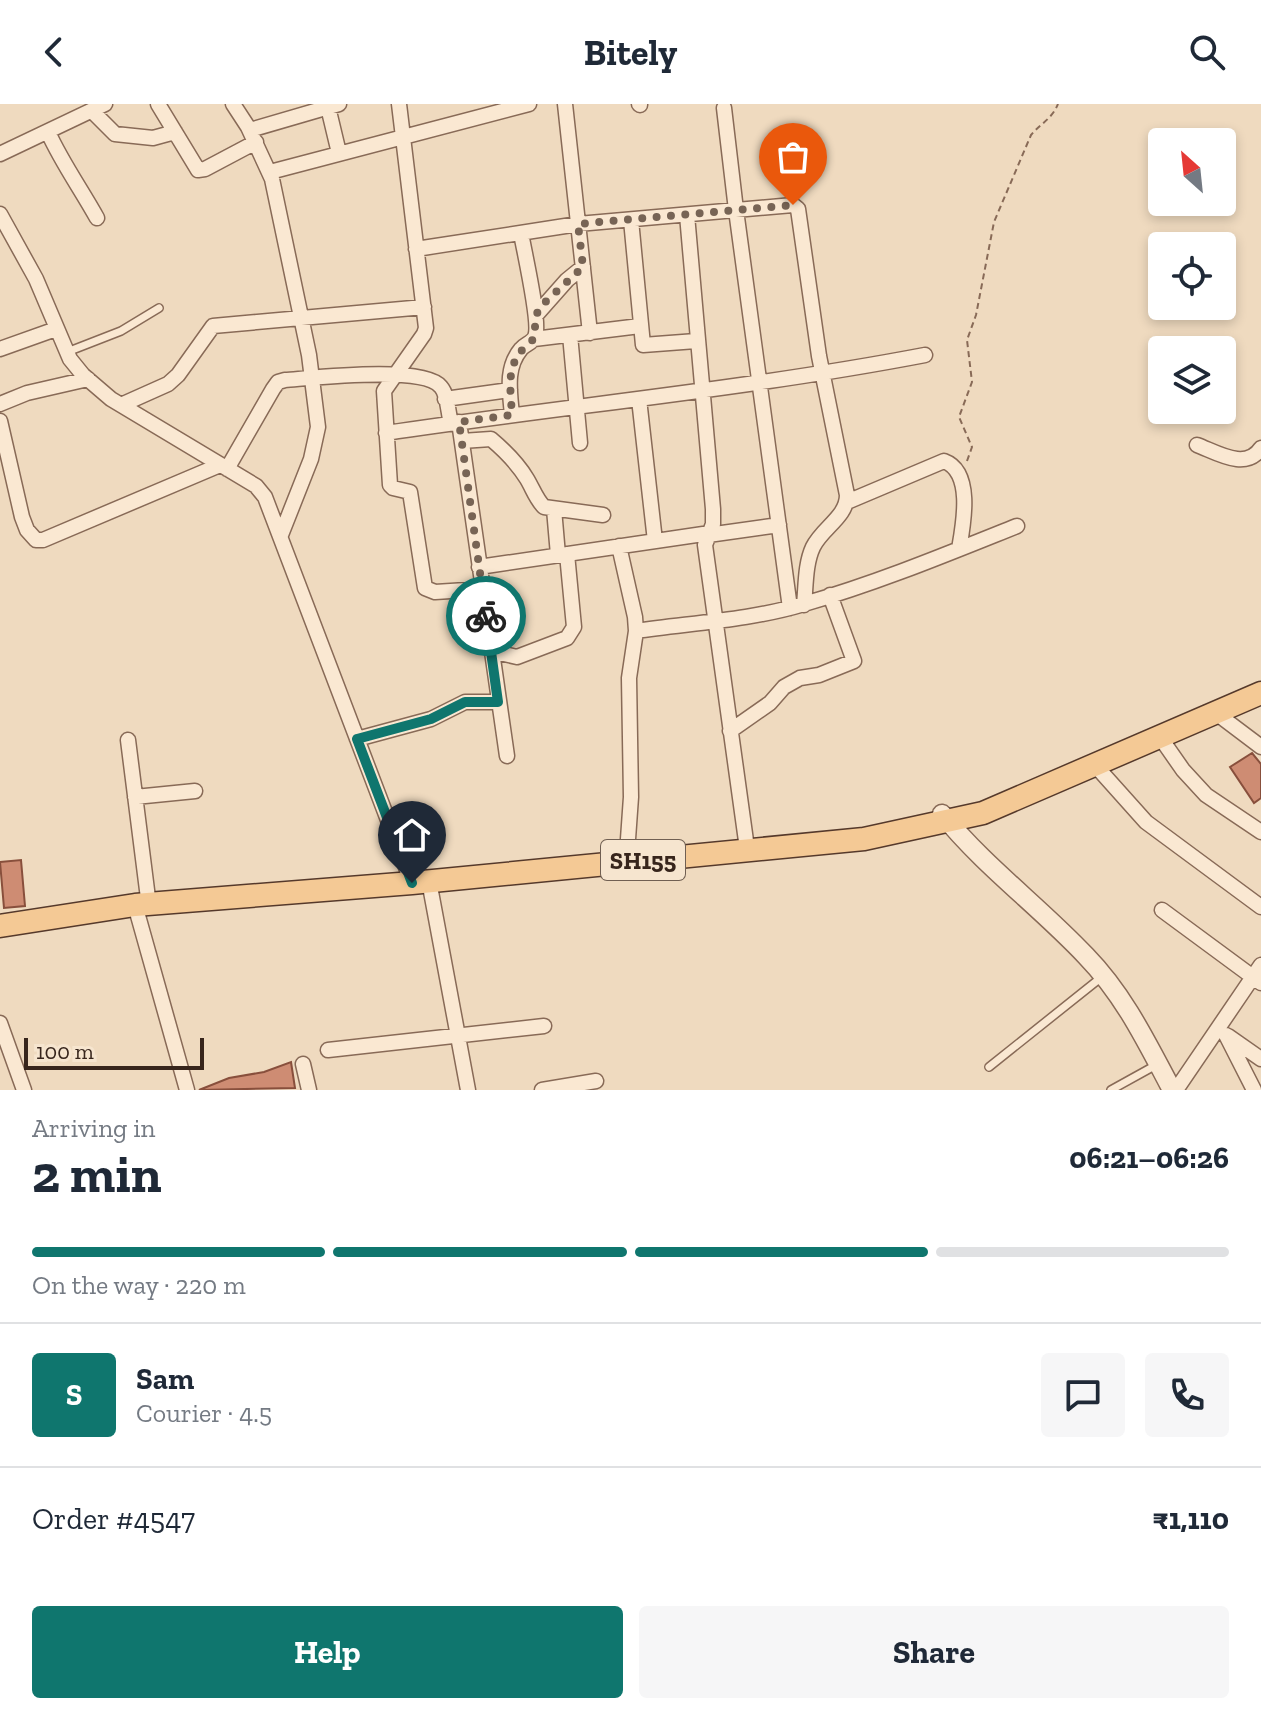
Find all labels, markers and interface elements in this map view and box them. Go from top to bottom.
icon: back [32,30,76,74]
icon: search [1185,30,1229,74]
text: Bitely [584,31,677,74]
pin [759,123,827,205]
north arrow [1148,128,1236,216]
map controls [1148,128,1236,424]
icon: bag [771,135,815,179]
button: locate [1148,232,1236,320]
button: layers [1148,336,1236,424]
courier [446,576,526,656]
icon: bike [464,594,508,638]
pin [378,801,446,883]
icon: home [390,813,434,857]
road number: SH155 [601,840,685,880]
scale bar [24,1034,204,1070]
text: 100 m [36,1038,94,1065]
text: Arriving in [32,1112,155,1144]
text: 06:21–06:26 [1069,1140,1229,1176]
text: 2 min [32,1143,162,1205]
text: On the way · 220 m [32,1269,246,1301]
button: chat [1041,1353,1125,1437]
button: phone [1145,1353,1229,1437]
text: Sam [136,1361,194,1397]
text: S [66,1377,82,1413]
text: Courier · 4.5 [136,1397,272,1429]
text: Order #4547 [32,1501,195,1537]
text: ₹1,110 [1153,1501,1229,1537]
button: Help [32,1606,623,1698]
button: Share [639,1606,1229,1698]

